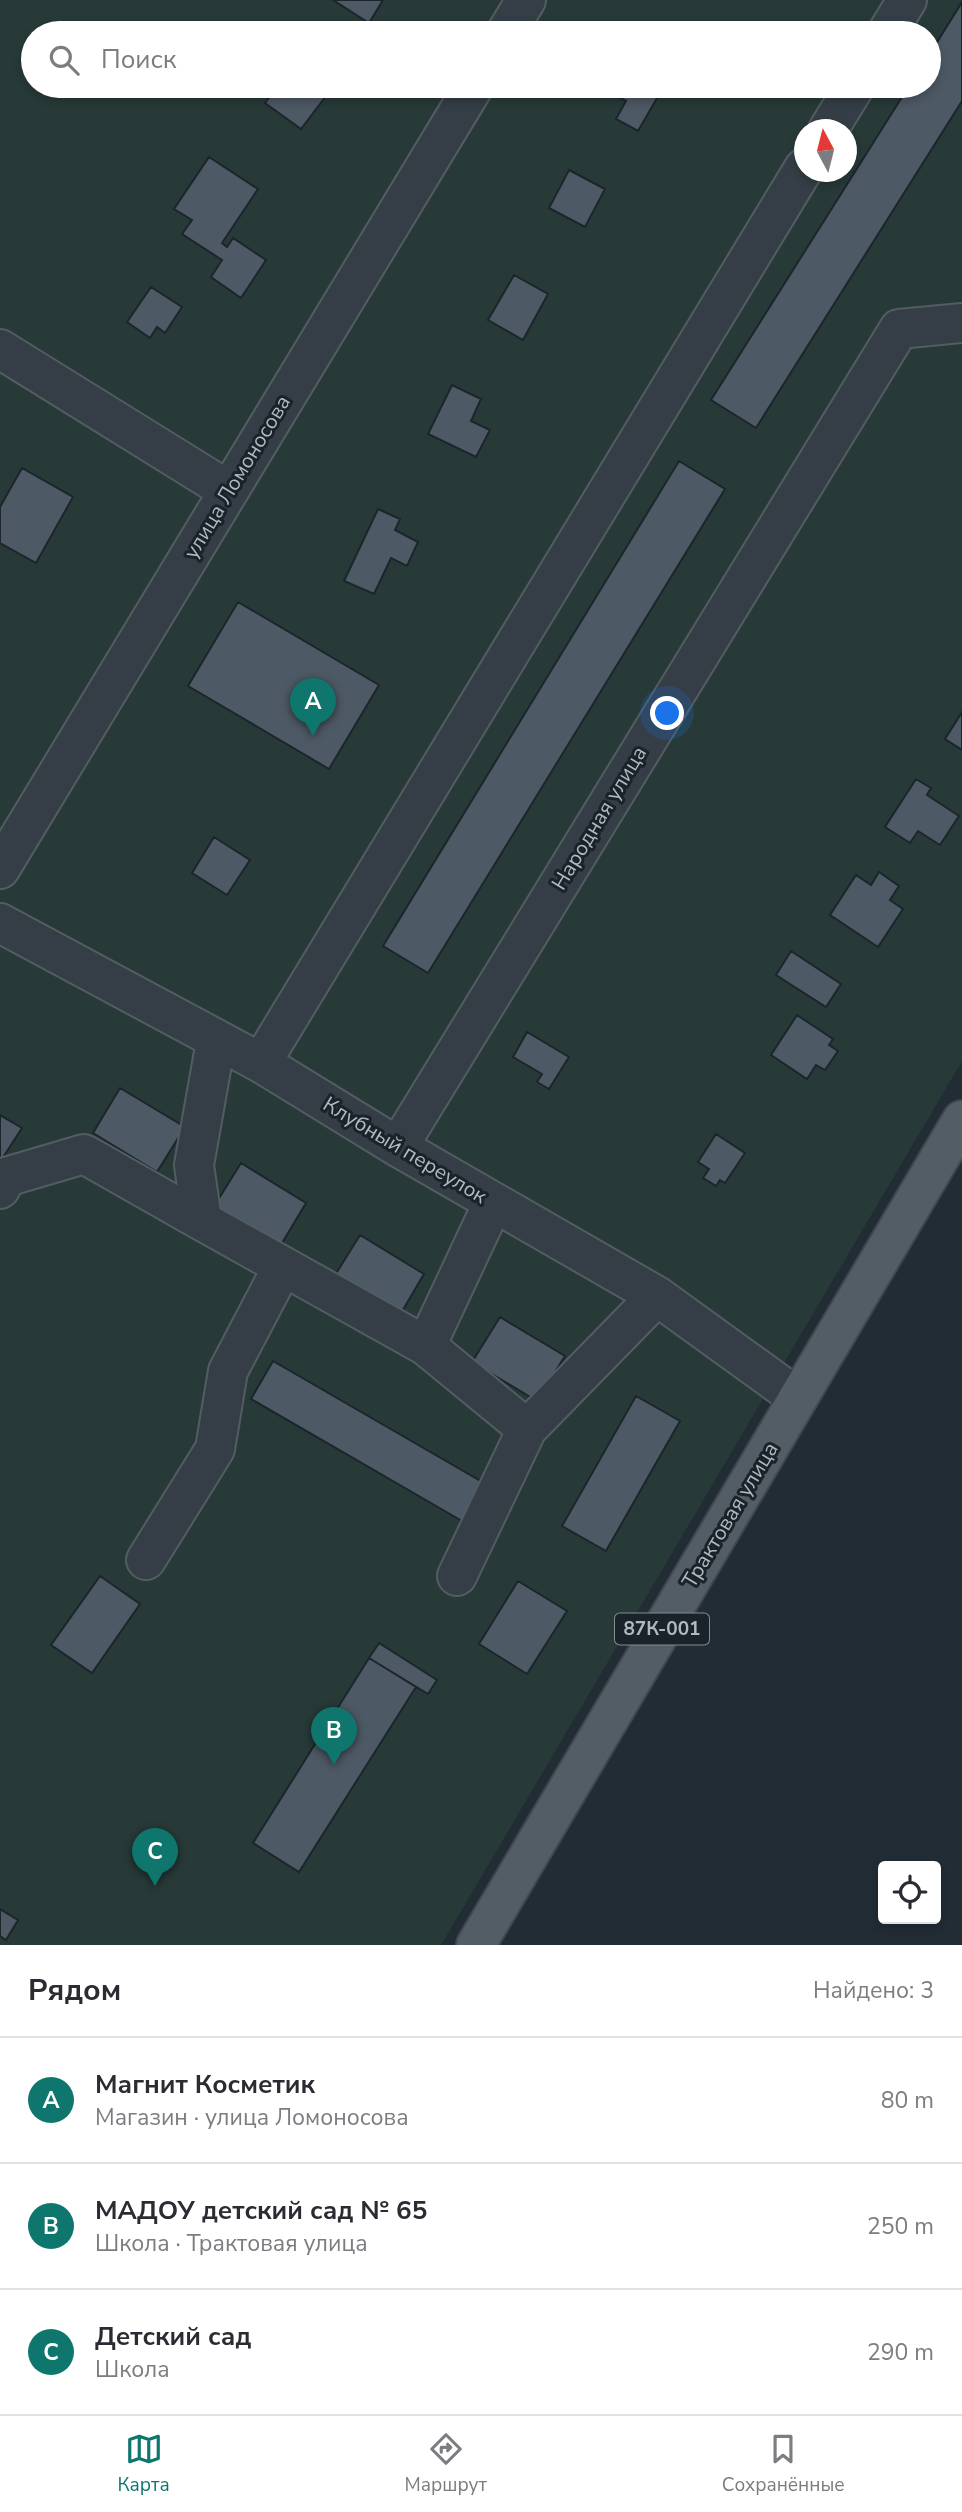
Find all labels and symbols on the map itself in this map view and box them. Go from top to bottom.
north arrow [794,119,857,182]
street label: улица Ломоносова [177,390,297,564]
pin: A [290,678,336,736]
your location [650,696,684,730]
street label: Народная улица [545,741,653,895]
street label: Клубный переулок [318,1090,493,1210]
street label: Трактовая улица [675,1437,785,1593]
road number: 87К-001 [615,1614,709,1644]
pin: B [311,1707,357,1765]
pin: C [132,1828,178,1886]

